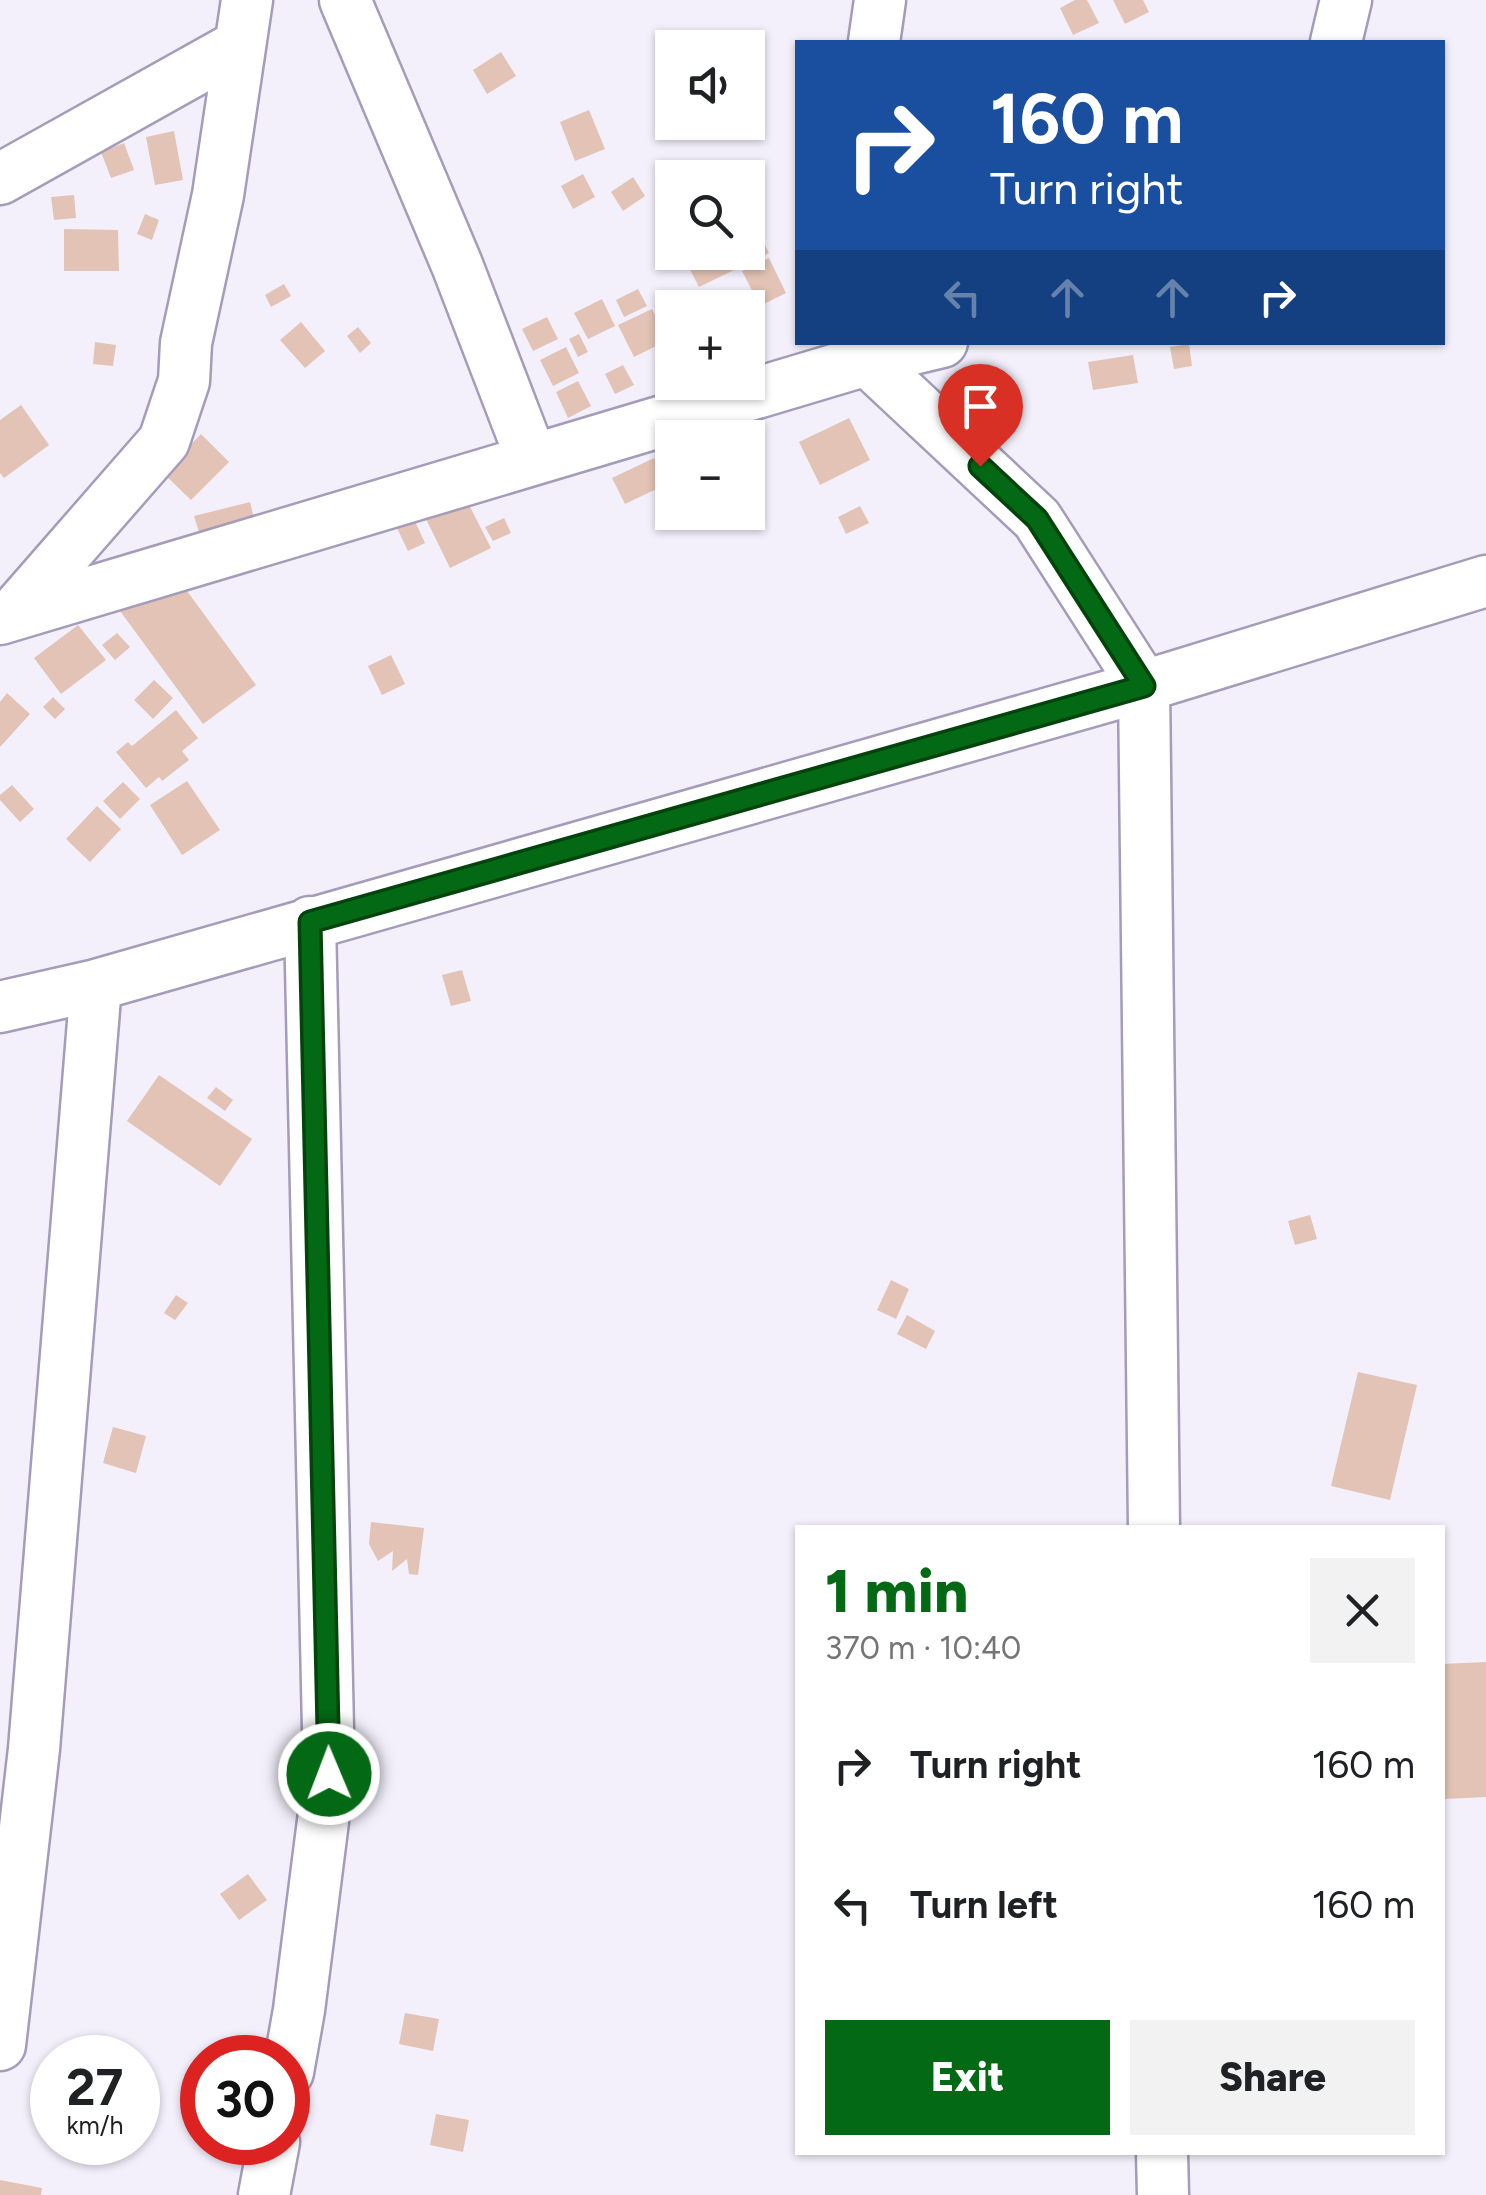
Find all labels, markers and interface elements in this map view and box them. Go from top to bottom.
map controls [655,30,765,530]
button: sound [655,30,765,140]
text: 160 m [990,76,1183,161]
icon: right [825,80,955,210]
button: search [655,160,765,270]
text: Turn right [990,161,1183,215]
icon: left [935,270,990,325]
icon: ahead [1040,270,1095,325]
icon: ahead [1145,270,1200,325]
icon: right [1250,270,1305,325]
button: + [655,290,765,400]
pin [938,364,1023,467]
icon: arrive [953,379,1008,434]
button: − [655,420,765,530]
text: 1 min [825,1555,968,1627]
button: close [1310,1558,1415,1663]
text: 370 m · 10:40 [825,1629,1021,1667]
position arrow [277,1722,381,1826]
icon: right [825,1738,880,1793]
text: Turn right [910,1742,1082,1788]
text: 160 m [1312,1742,1415,1788]
icon: left [825,1878,880,1933]
text: Turn left [910,1882,1058,1928]
text: 160 m [1312,1882,1415,1928]
button: Exit [825,2020,1110,2135]
button: Share [1130,2020,1415,2135]
speed limit sign: 30 [180,2035,310,2165]
text: 27 [67,2057,123,2118]
text: km/h [66,2110,124,2140]

